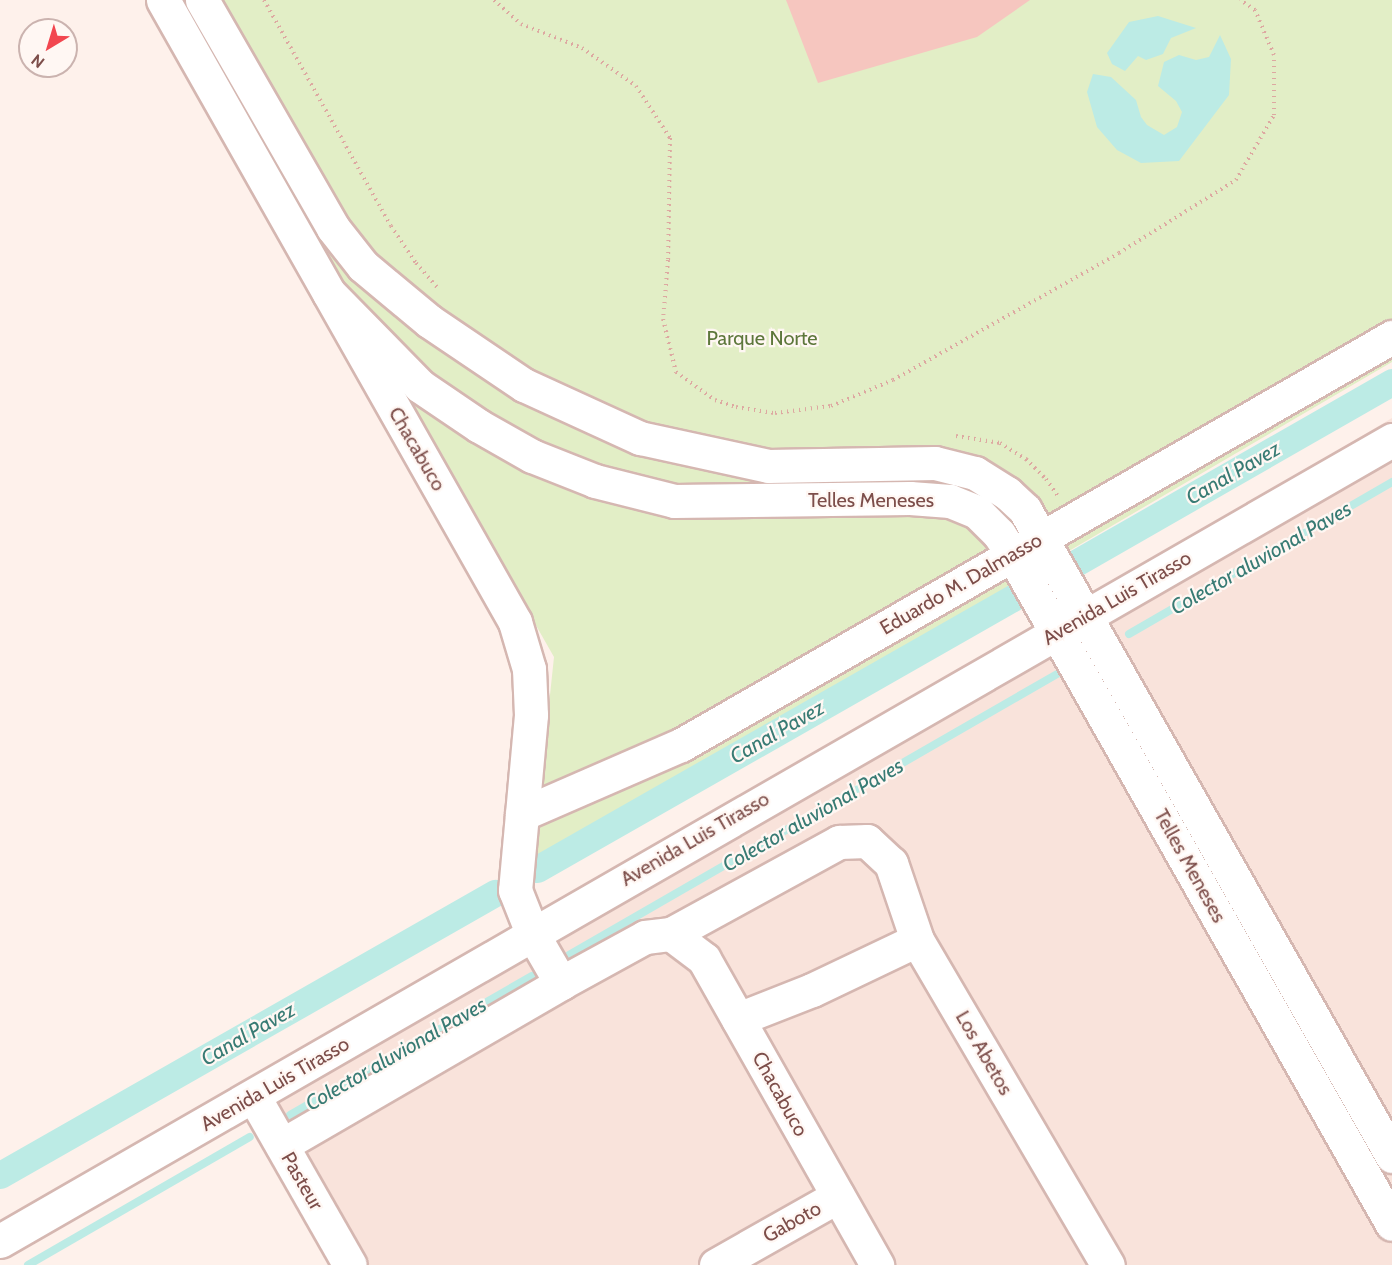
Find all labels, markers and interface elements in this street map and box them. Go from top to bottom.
north arrow [18,18,78,78]
text: N [28,50,48,72]
park label: Parque Norte [706,326,818,350]
street label: Chacabuco [383,403,451,495]
water label: Canal Pavez [1181,436,1285,510]
street label: Telles Meneses [808,488,934,512]
water label: Colector aluvional Paves [1166,496,1356,620]
street label: Eduardo M. Dalmasso [876,528,1046,640]
street label: Avenida Luis Tirasso [1038,546,1196,650]
water label: Canal Pavez [725,695,829,769]
water label: Colector aluvional Paves [718,753,908,877]
street label: Avenida Luis Tirasso [616,787,774,891]
street label: Telles Meneses [1149,805,1231,927]
water label: Colector aluvional Paves [301,992,491,1116]
water label: Canal Pavez [196,997,300,1071]
street label: Los Abetos [950,1007,1018,1099]
street label: Avenida Luis Tirasso [196,1032,354,1136]
street label: Chacabuco [747,1048,813,1140]
street label: Pasteur [276,1148,328,1214]
street label: Gaboto [759,1196,825,1248]

